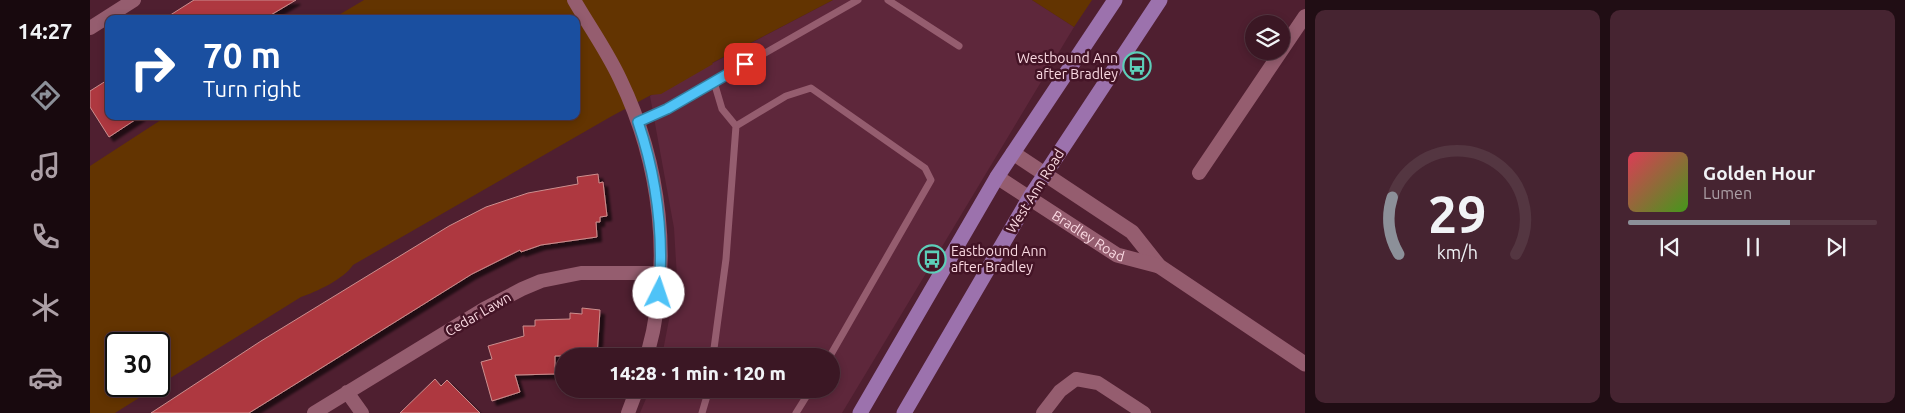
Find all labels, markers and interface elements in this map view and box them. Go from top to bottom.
map controls [1245,15,1290,60]
button: layers [1245,15,1290,60]
text: 14:27 [17,18,73,43]
icon: right [120,35,185,100]
text: 70 m [203,35,281,75]
pin [724,43,766,85]
icon: arrive [731,50,759,78]
place label: Westbound Ann after Bradley [1017,50,1118,82]
bus stop icon: Westbound Ann after Bradley [1122,51,1152,81]
text: Turn right [203,76,301,101]
icon: directions [28,78,63,113]
street label: West Ann Road [1003,146,1067,236]
icon: music [28,149,63,184]
text: Golden Hour [1703,162,1815,184]
text: Lumen [1703,184,1752,202]
text: 29 [1428,185,1487,243]
street label: Bradley Road [1049,207,1126,265]
icon: phone [28,219,63,254]
icon: previous [1656,233,1684,261]
icon: pause [1739,233,1767,261]
icon: next [1822,233,1850,261]
text: km/h [1437,242,1478,262]
place label: Eastbound Ann after Bradley [951,243,1046,275]
bus stop icon: Eastbound Ann after Bradley [917,244,947,274]
position arrow [632,266,684,318]
street label: Cedar Lawn [442,289,514,339]
icon: climate [28,290,63,325]
speed limit sign: 30 [105,332,170,397]
icon: car [28,360,63,395]
text: 14:28 · 1 min · 120 m [609,362,786,384]

